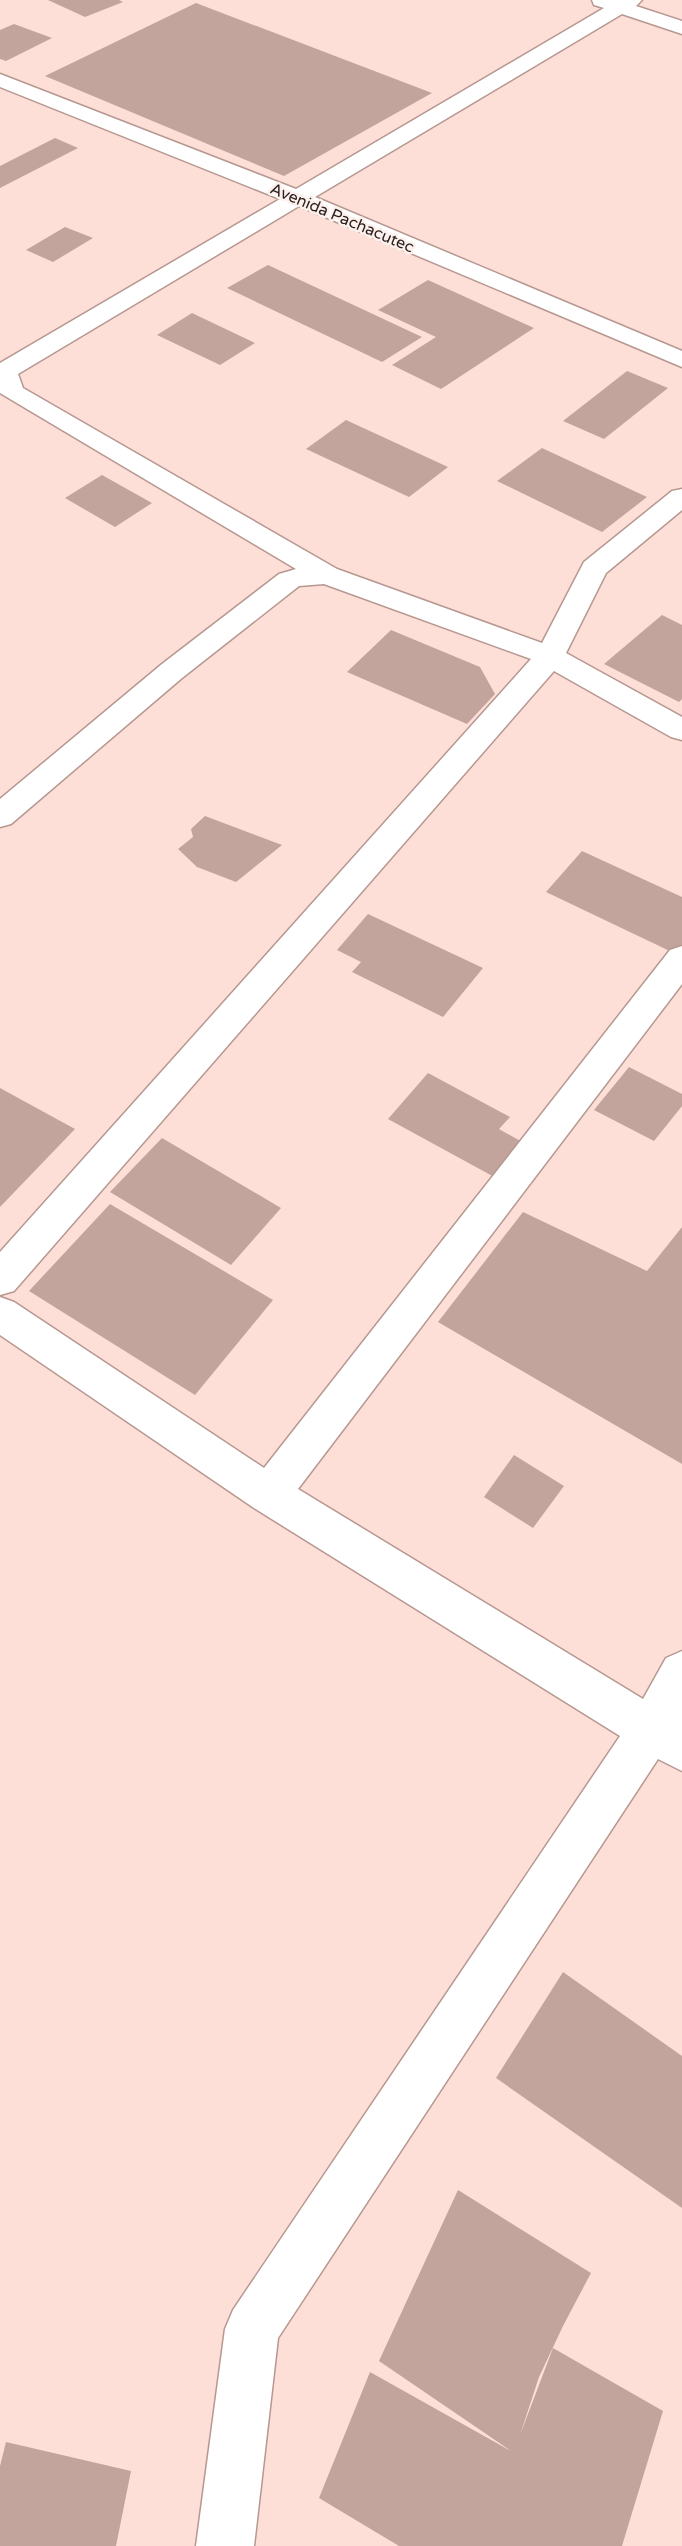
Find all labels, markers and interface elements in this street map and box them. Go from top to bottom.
street label: Avenida Pachacutec [267,179,417,257]

